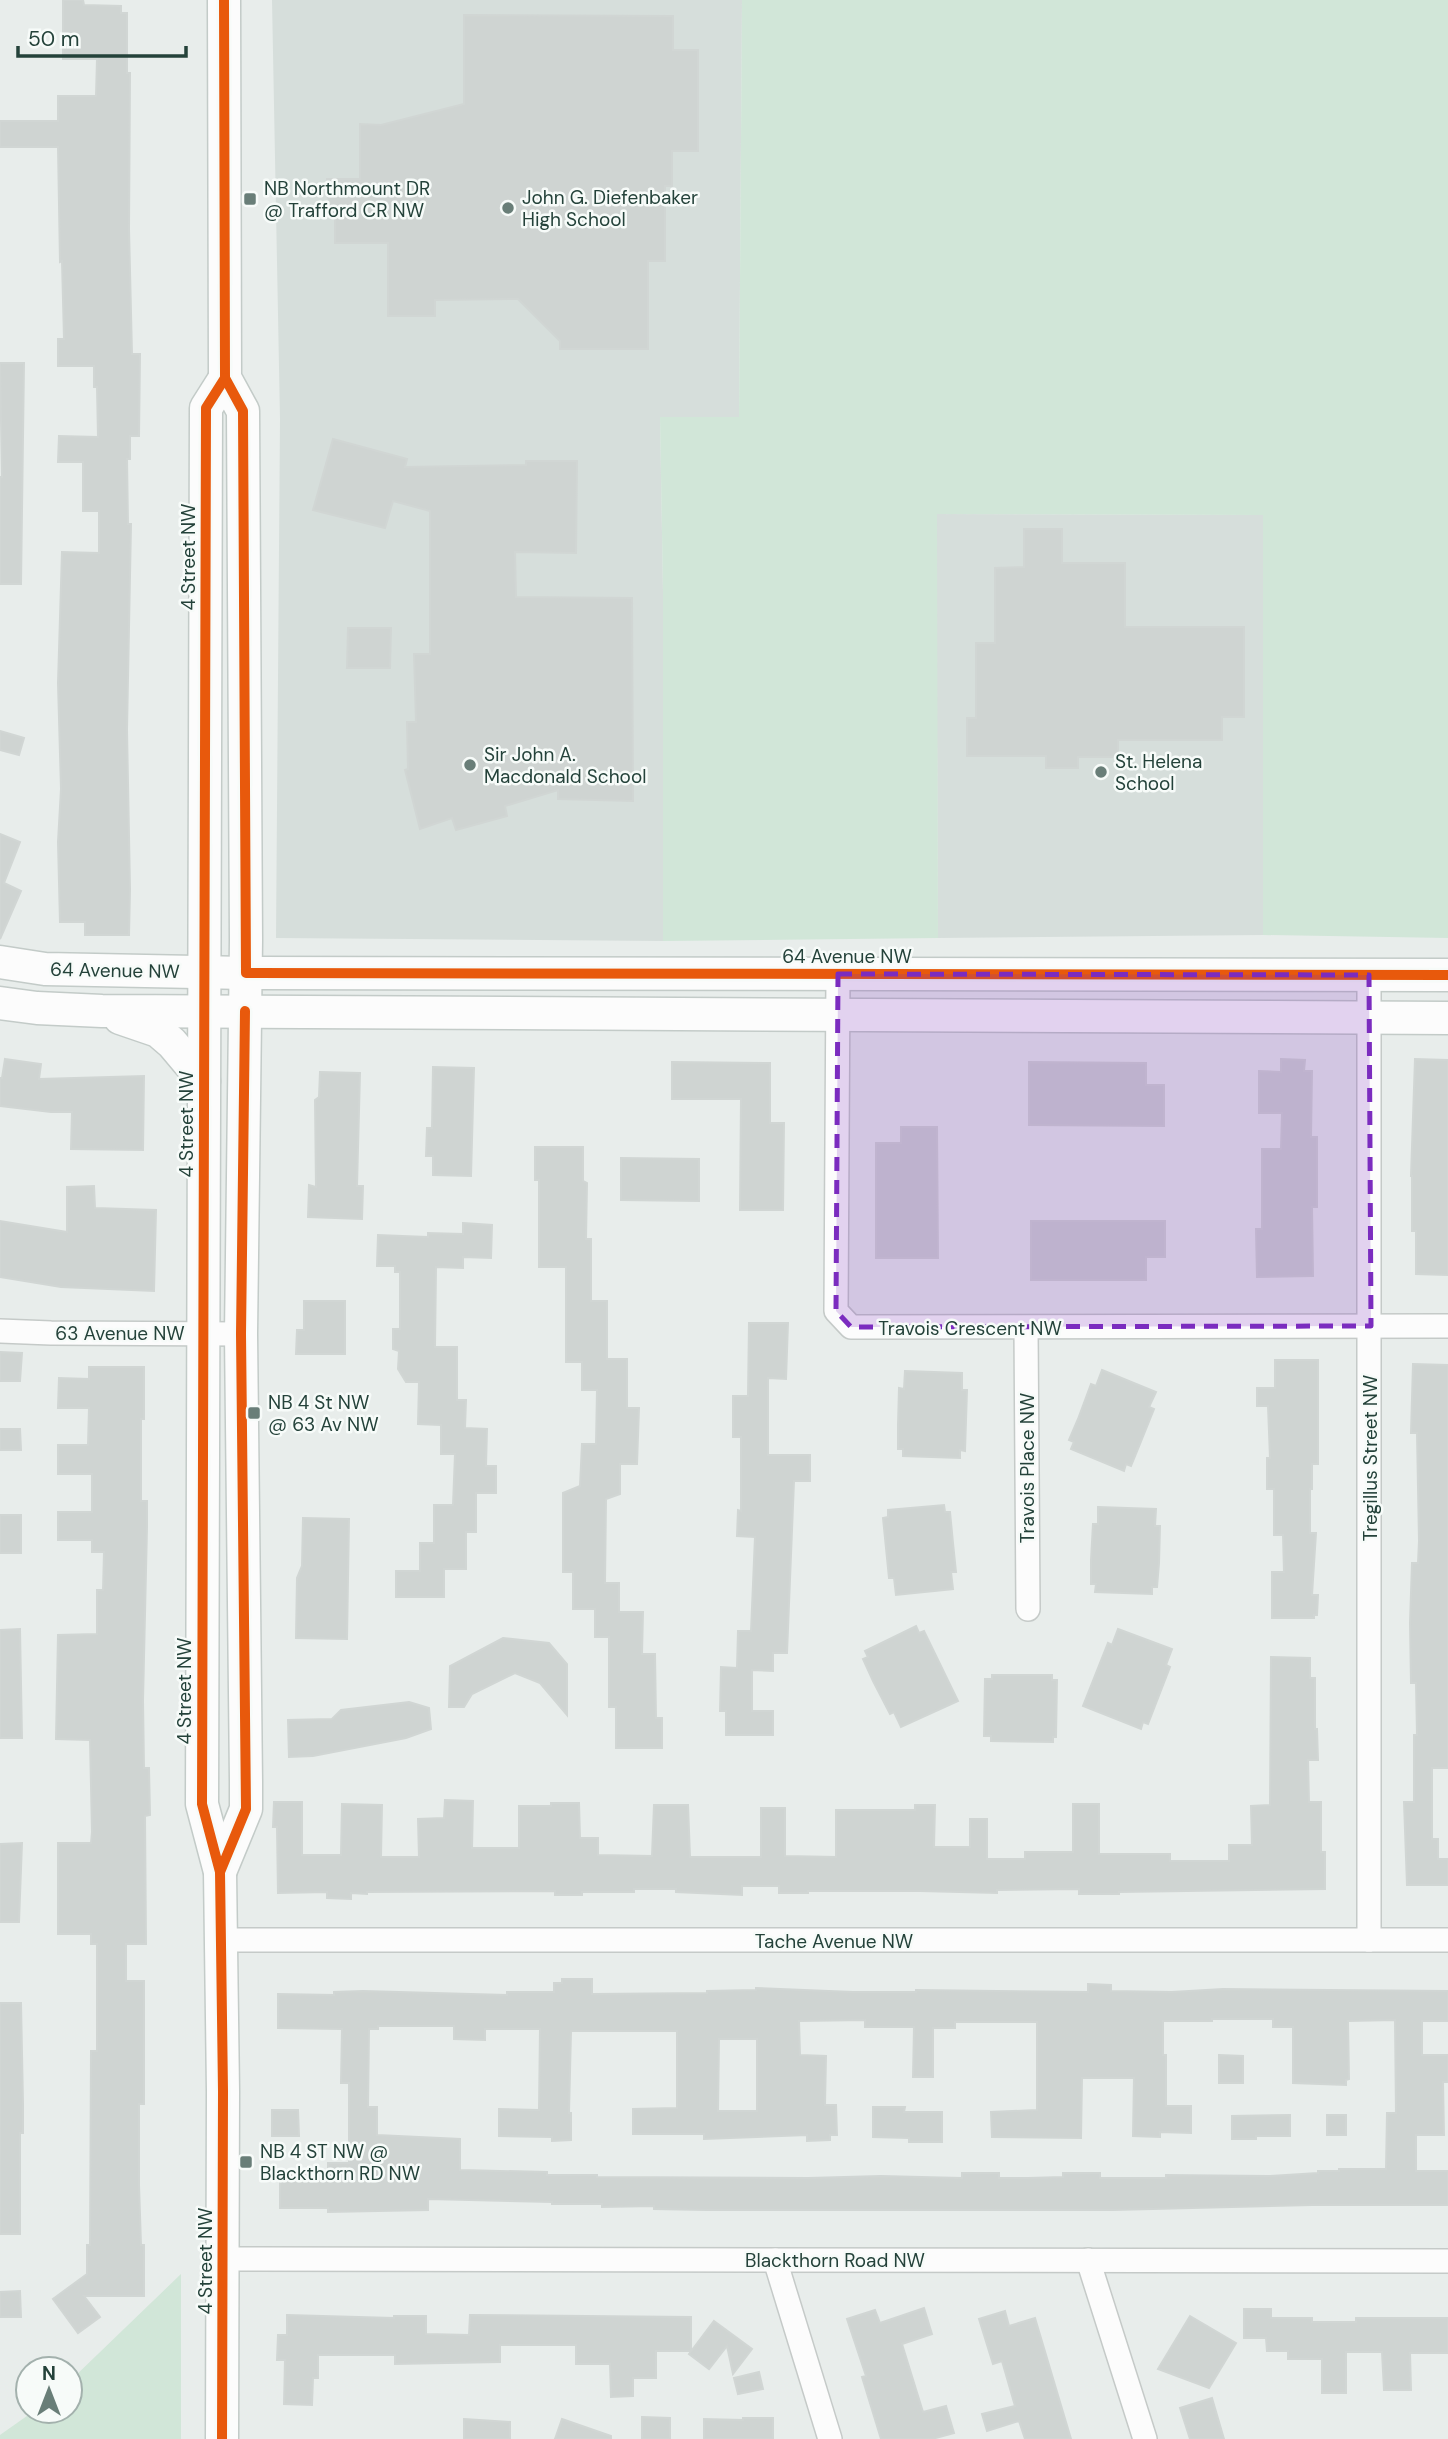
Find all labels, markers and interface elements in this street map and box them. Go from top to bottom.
scale bar [18,14,186,58]
text: 50 m [28,25,79,53]
place label: NB Northmount DR @ Trafford CR NW [264,176,430,223]
place label: John G. Diefenbaker High School [522,185,698,232]
marker: NB Northmount DR @ Trafford CR NW [242,191,258,207]
marker: John G. Diefenbaker High School [500,200,516,216]
street label: 4 Street NW [176,503,201,611]
place label: Sir John A. Macdonald School [484,742,646,789]
place label: St. Helena School [1115,749,1202,796]
marker: Sir John A. Macdonald School [462,757,478,773]
marker: St. Helena School [1093,764,1109,780]
street label: 64 Avenue NW [782,944,912,969]
street label: 64 Avenue NW [50,957,180,984]
street label: 4 Street NW [174,1070,199,1178]
street label: Travois Crescent NW [878,1316,1062,1341]
street label: 63 Avenue NW [55,1321,185,1346]
street label: Tregillus Street NW [1358,1375,1383,1541]
place label: NB 4 St NW @ 63 Av NW [268,1390,379,1437]
street label: Travois Place NW [1015,1393,1040,1543]
marker: NB 4 St NW @ 63 Av NW [246,1405,262,1421]
street label: 4 Street NW [172,1637,197,1745]
street label: Tache Avenue NW [755,1929,913,1954]
place label: NB 4 ST NW @ Blackthorn RD NW [260,2139,420,2186]
marker: NB 4 ST NW @ Blackthorn RD NW [238,2154,254,2170]
street label: 4 Street NW [193,2207,218,2315]
street label: Blackthorn Road NW [745,2248,925,2273]
north arrow [14,2355,84,2425]
text: N [42,2361,56,2386]

